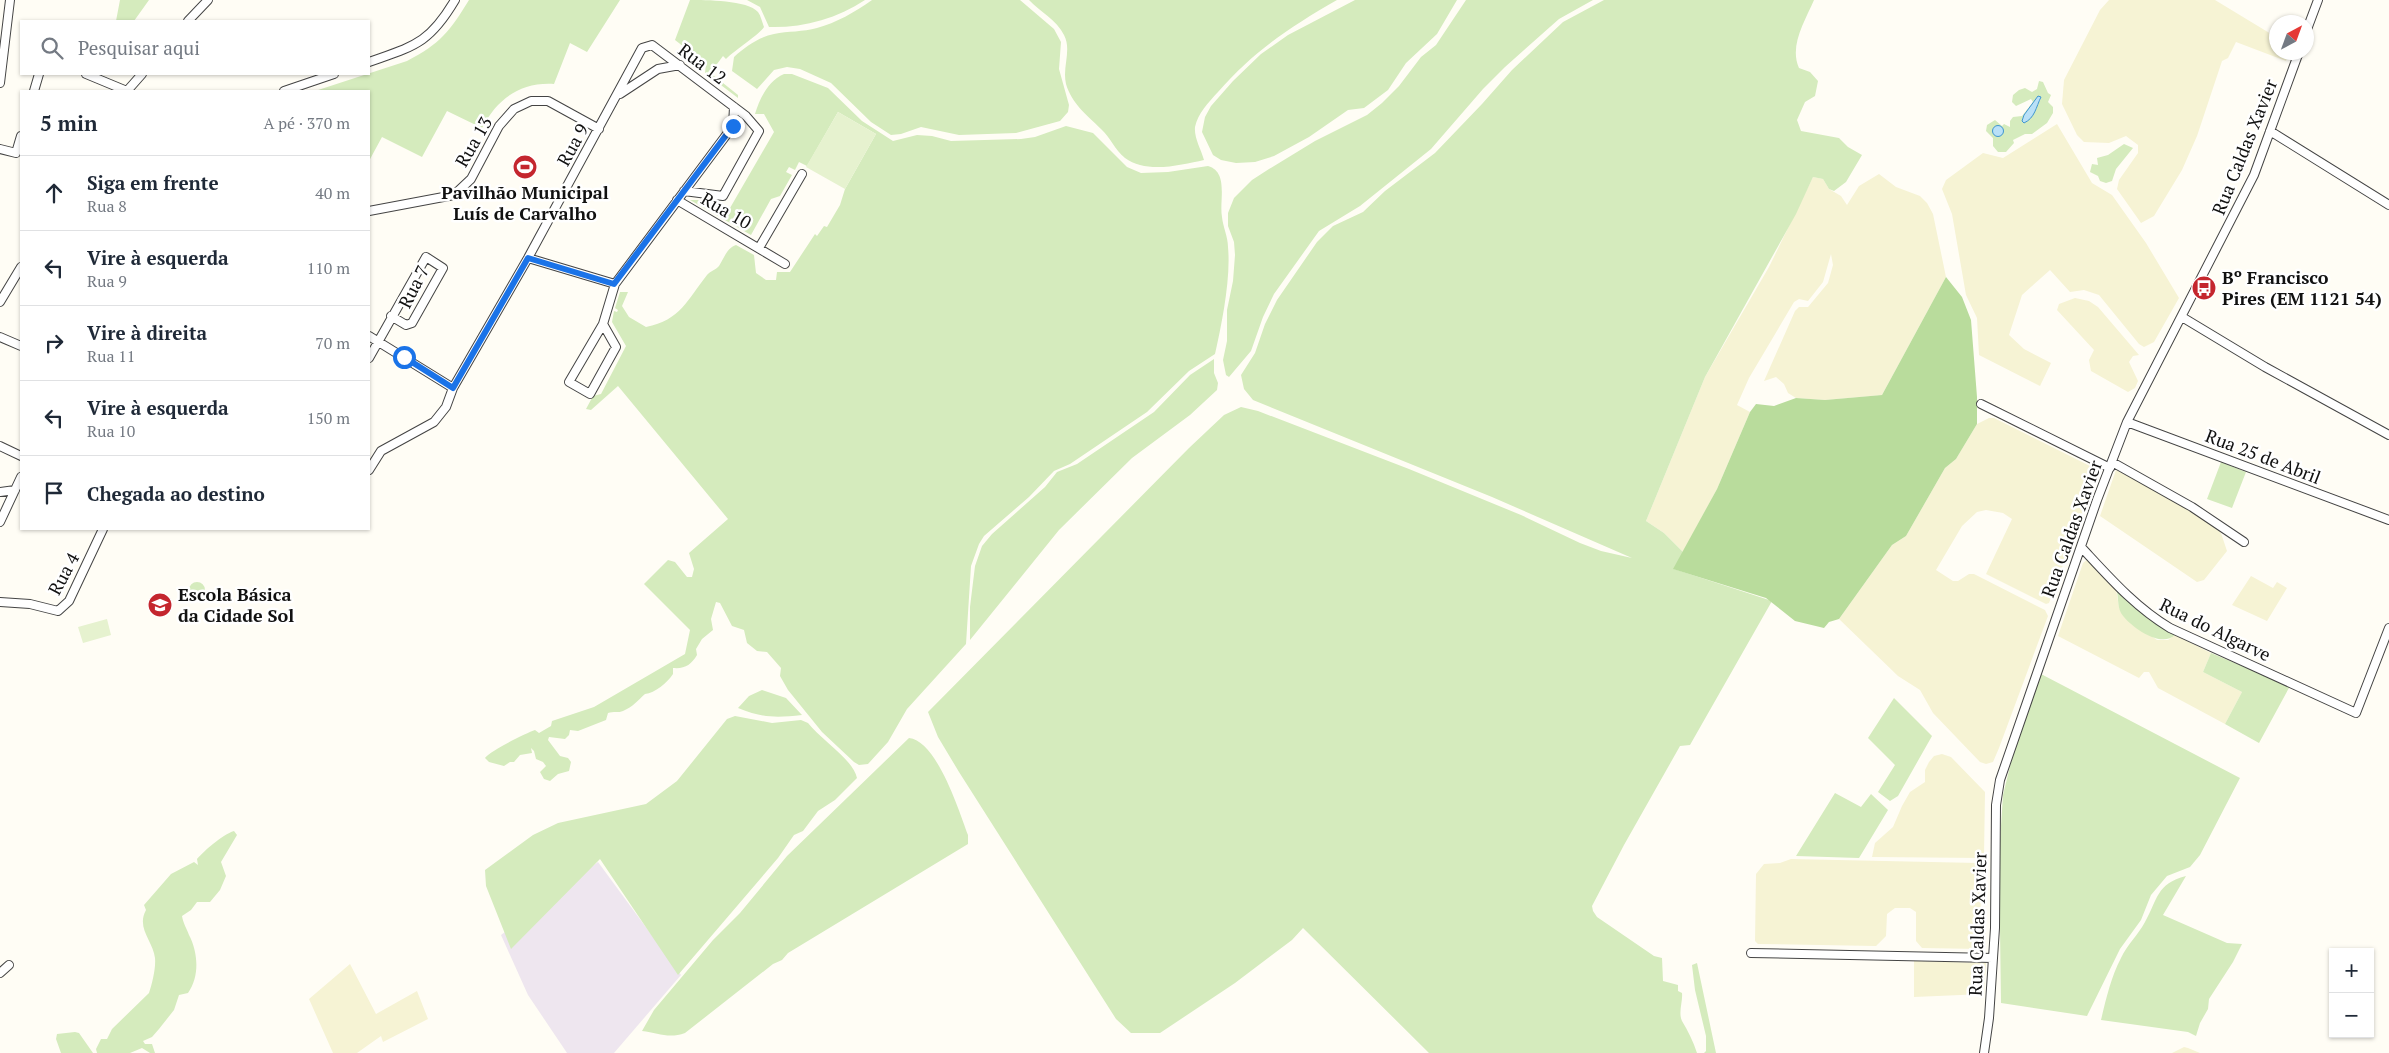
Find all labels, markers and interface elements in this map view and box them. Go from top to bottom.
north arrow [2269,15,2314,60]
search box [20,20,370,75]
icon: search [38,34,66,62]
text: Pesquisar aqui [78,35,200,60]
street label: Rua 12 [674,37,732,89]
street label: Rua Caldas Xavier [2206,75,2282,218]
text: 5 min [40,109,97,137]
text: A pé · 370 m [263,112,350,134]
street label: Rua 13 [449,112,497,171]
route end [722,115,745,138]
street label: Rua 9 [551,119,593,170]
sports icon: Pavilhão Municipal Luís de Carvalho [512,154,538,180]
text: Siga em frente [87,170,219,195]
icon: ahead [40,179,68,207]
place label: Pavilhão Municipal Luís de Carvalho [441,180,609,225]
text: 40 m [315,182,350,204]
street label: Rua 10 [697,186,756,234]
text: Rua 8 [87,195,127,217]
text: Vire à esquerda [87,245,229,270]
icon: left [40,254,68,282]
text: 110 m [307,257,350,279]
street label: Rua 7 [392,261,434,312]
place label: Bº Francisco Pires (EM 1121 54) [2222,265,2382,310]
text: Rua 9 [87,270,127,292]
bus stop icon: Bº Francisco Pires (EM 1121 54) [2191,275,2217,301]
text: Vire à direita [87,320,207,345]
icon: right [40,329,68,357]
text: 70 m [315,332,350,354]
text: Rua 11 [87,345,135,367]
route start [393,346,416,369]
text: Vire à esquerda [87,395,229,420]
icon: left [40,404,68,432]
text: 150 m [307,407,350,429]
text: Rua 10 [87,420,135,442]
street label: Rua 25 de Abril [2202,423,2324,489]
street label: Rua Caldas Xavier [2035,457,2107,601]
icon: arrive [40,479,68,507]
text: Chegada ao destino [87,481,265,506]
street label: Rua 4 [42,548,84,599]
place label: Escola Básica da Cidade Sol [178,582,294,627]
school or university icon: Escola Básica da Cidade Sol [147,592,173,618]
street label: Rua do Algarve [2156,592,2275,666]
street label: Rua Caldas Xavier [1962,851,1992,996]
map controls [2329,948,2374,1038]
button: + [2329,948,2374,993]
button: − [2329,993,2374,1038]

